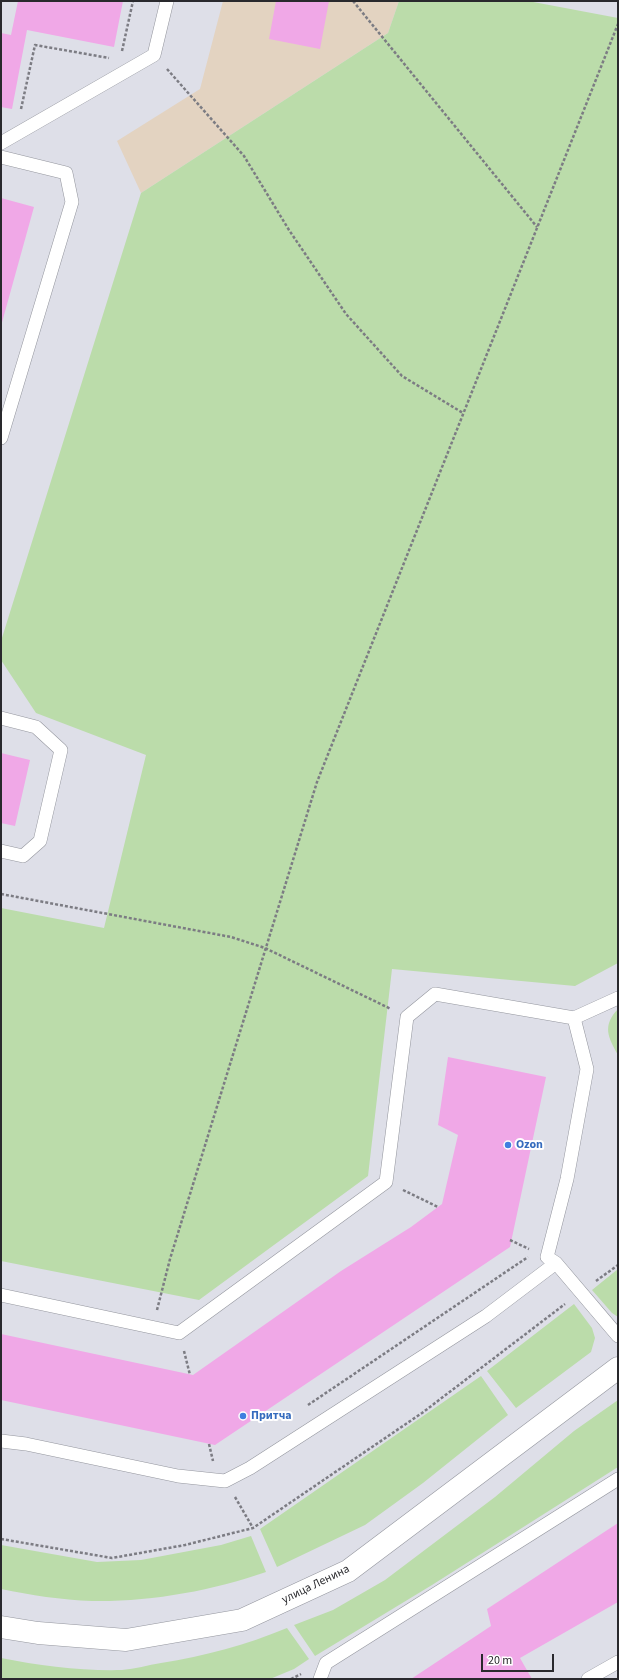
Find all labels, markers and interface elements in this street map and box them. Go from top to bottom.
place label: Ozon [516,1138,543,1152]
marker: Ozon [503,1140,513,1150]
place label: Притча [251,1409,292,1423]
marker: Притча [238,1411,248,1421]
street label: улица Ленина [280,1562,352,1608]
scale bar [483,1646,556,1672]
text: 20 m [488,1652,512,1669]

